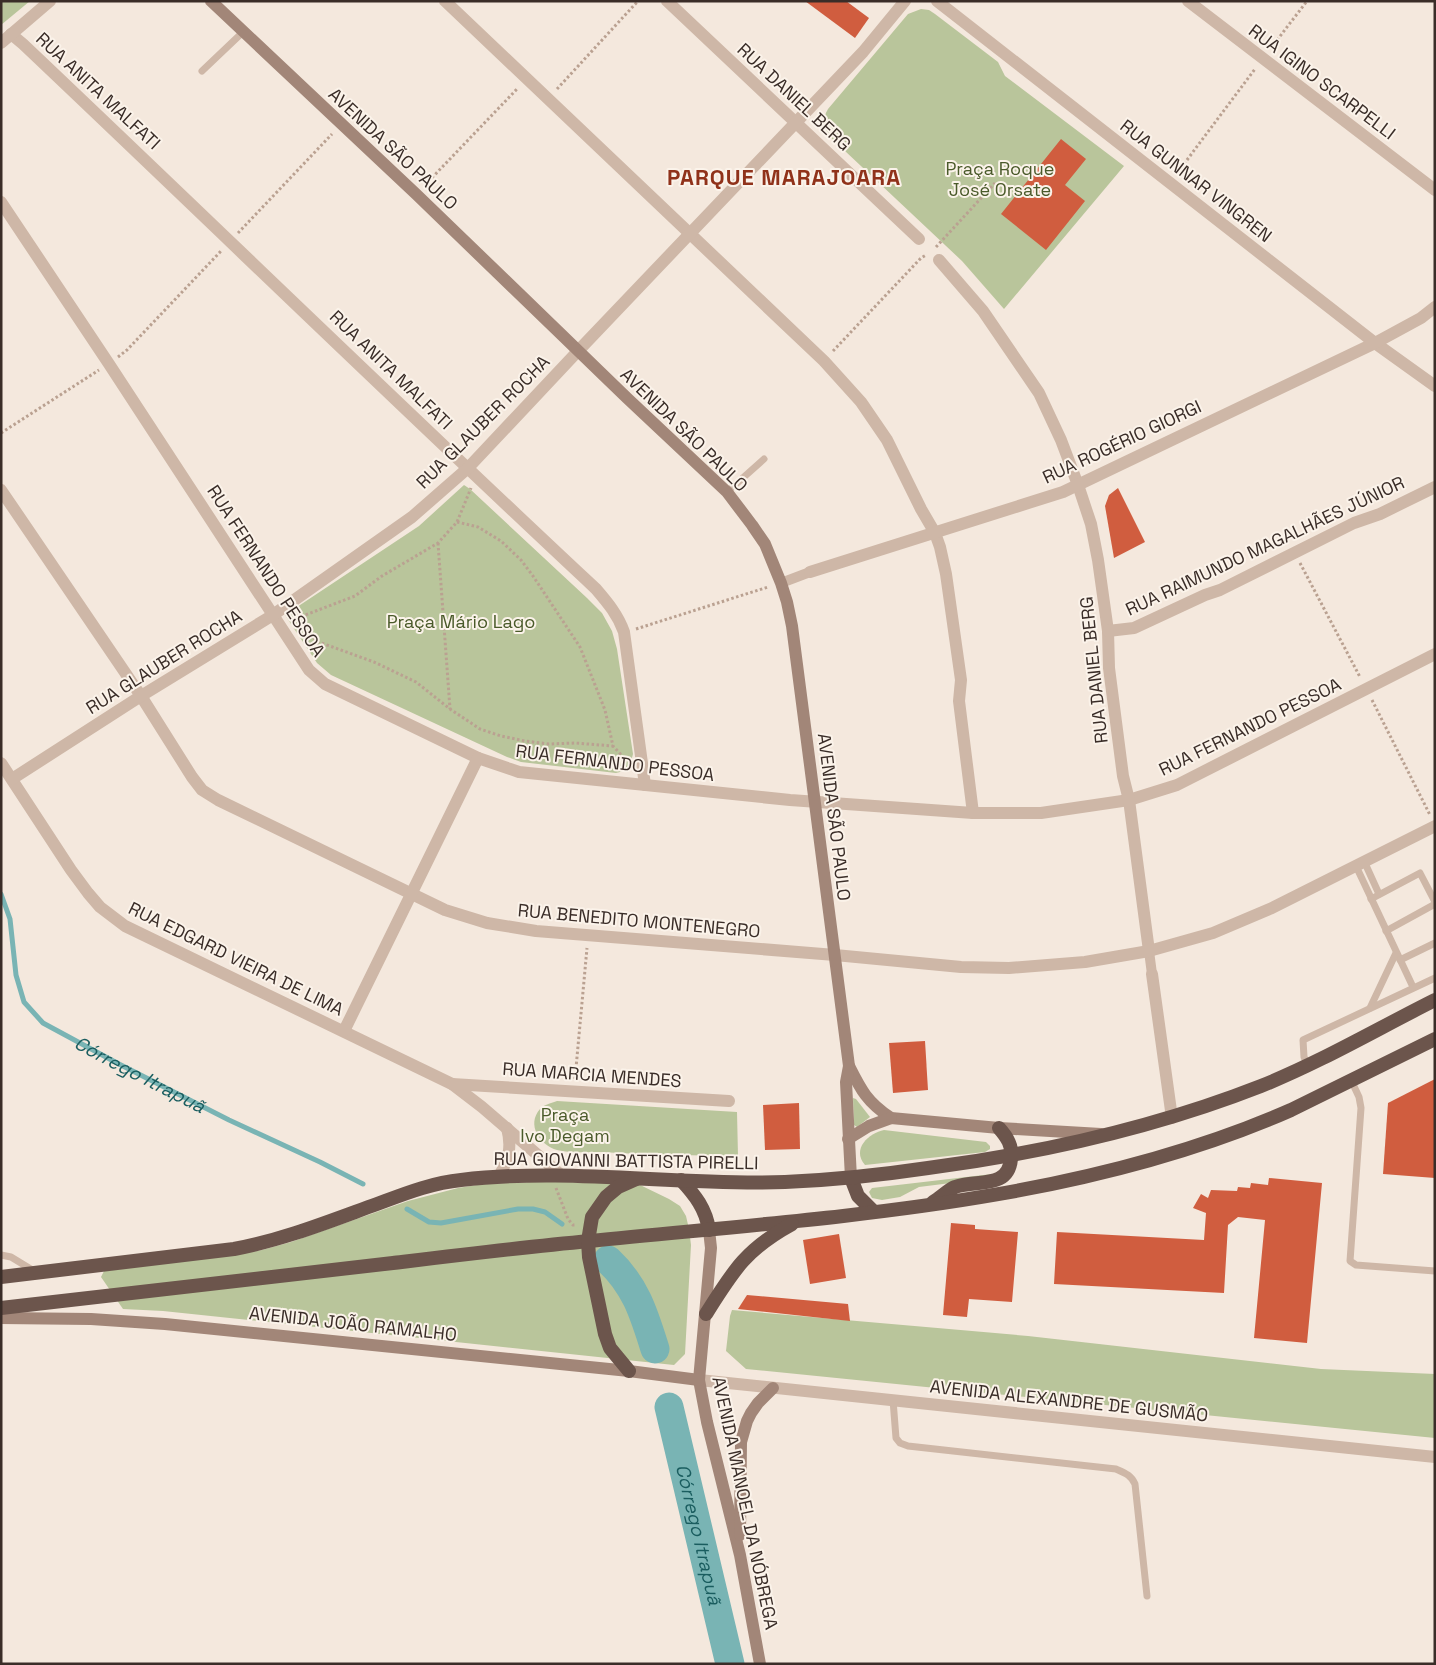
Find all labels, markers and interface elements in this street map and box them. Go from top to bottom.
street label: RUA IGINO SCARPELLI [1244,19,1400,144]
street label: RUA ANITA MALFATI [31,27,165,154]
street label: RUA DANIEL BERG [732,38,856,155]
street label: AVENIDA SÃO PAULO [324,83,463,215]
street label: RUA GUNNAR VINGREN [1116,114,1277,247]
park label: Praça Roque José Orsate [946,157,1054,201]
district label: PARQUE MARAJOARA [667,163,901,191]
street label: RUA ANITA MALFATI [325,305,458,434]
street label: RUA GLAUBER ROCHA [411,350,554,493]
street label: AVENIDA SÃO PAULO [616,363,753,497]
street label: RUA ROGÉRIO GIORGI [1039,395,1205,488]
street label: RUA RAIMUNDO MAGALHÃES JÚNIOR [1122,471,1408,620]
street label: RUA FERNANDO PESSOA [202,481,331,661]
street label: RUA DANIEL BERG [1074,595,1113,745]
street label: RUA GLAUBER ROCHA [81,604,246,719]
park label: Praça Mário Lago [387,610,535,633]
street label: RUA FERNANDO PESSOA [1155,672,1345,781]
street label: AVENIDA SÃO PAULO [813,732,856,902]
street label: RUA FERNANDO PESSOA [514,739,716,786]
street label: RUA EDGARD VIEIRA DE LIMA [125,896,348,1021]
street label: RUA BENEDITO MONTENEGRO [517,898,761,943]
water label: Córrego Itrapuã [70,1030,210,1119]
street label: RUA MARCIA MENDES [502,1057,682,1092]
park label: Praça Ivo Degam [520,1103,610,1147]
street label: RUA GIOVANNI BATTISTA PIRELLI [493,1147,759,1174]
street label: AVENIDA JOÃO RAMALHO [248,1301,458,1346]
street label: AVENIDA MANOEL DA NÓBREGA [707,1374,784,1632]
street label: AVENIDA ALEXANDRE DE GUSMÃO [929,1374,1209,1427]
water label: Córrego Itrapuã [670,1462,728,1609]

